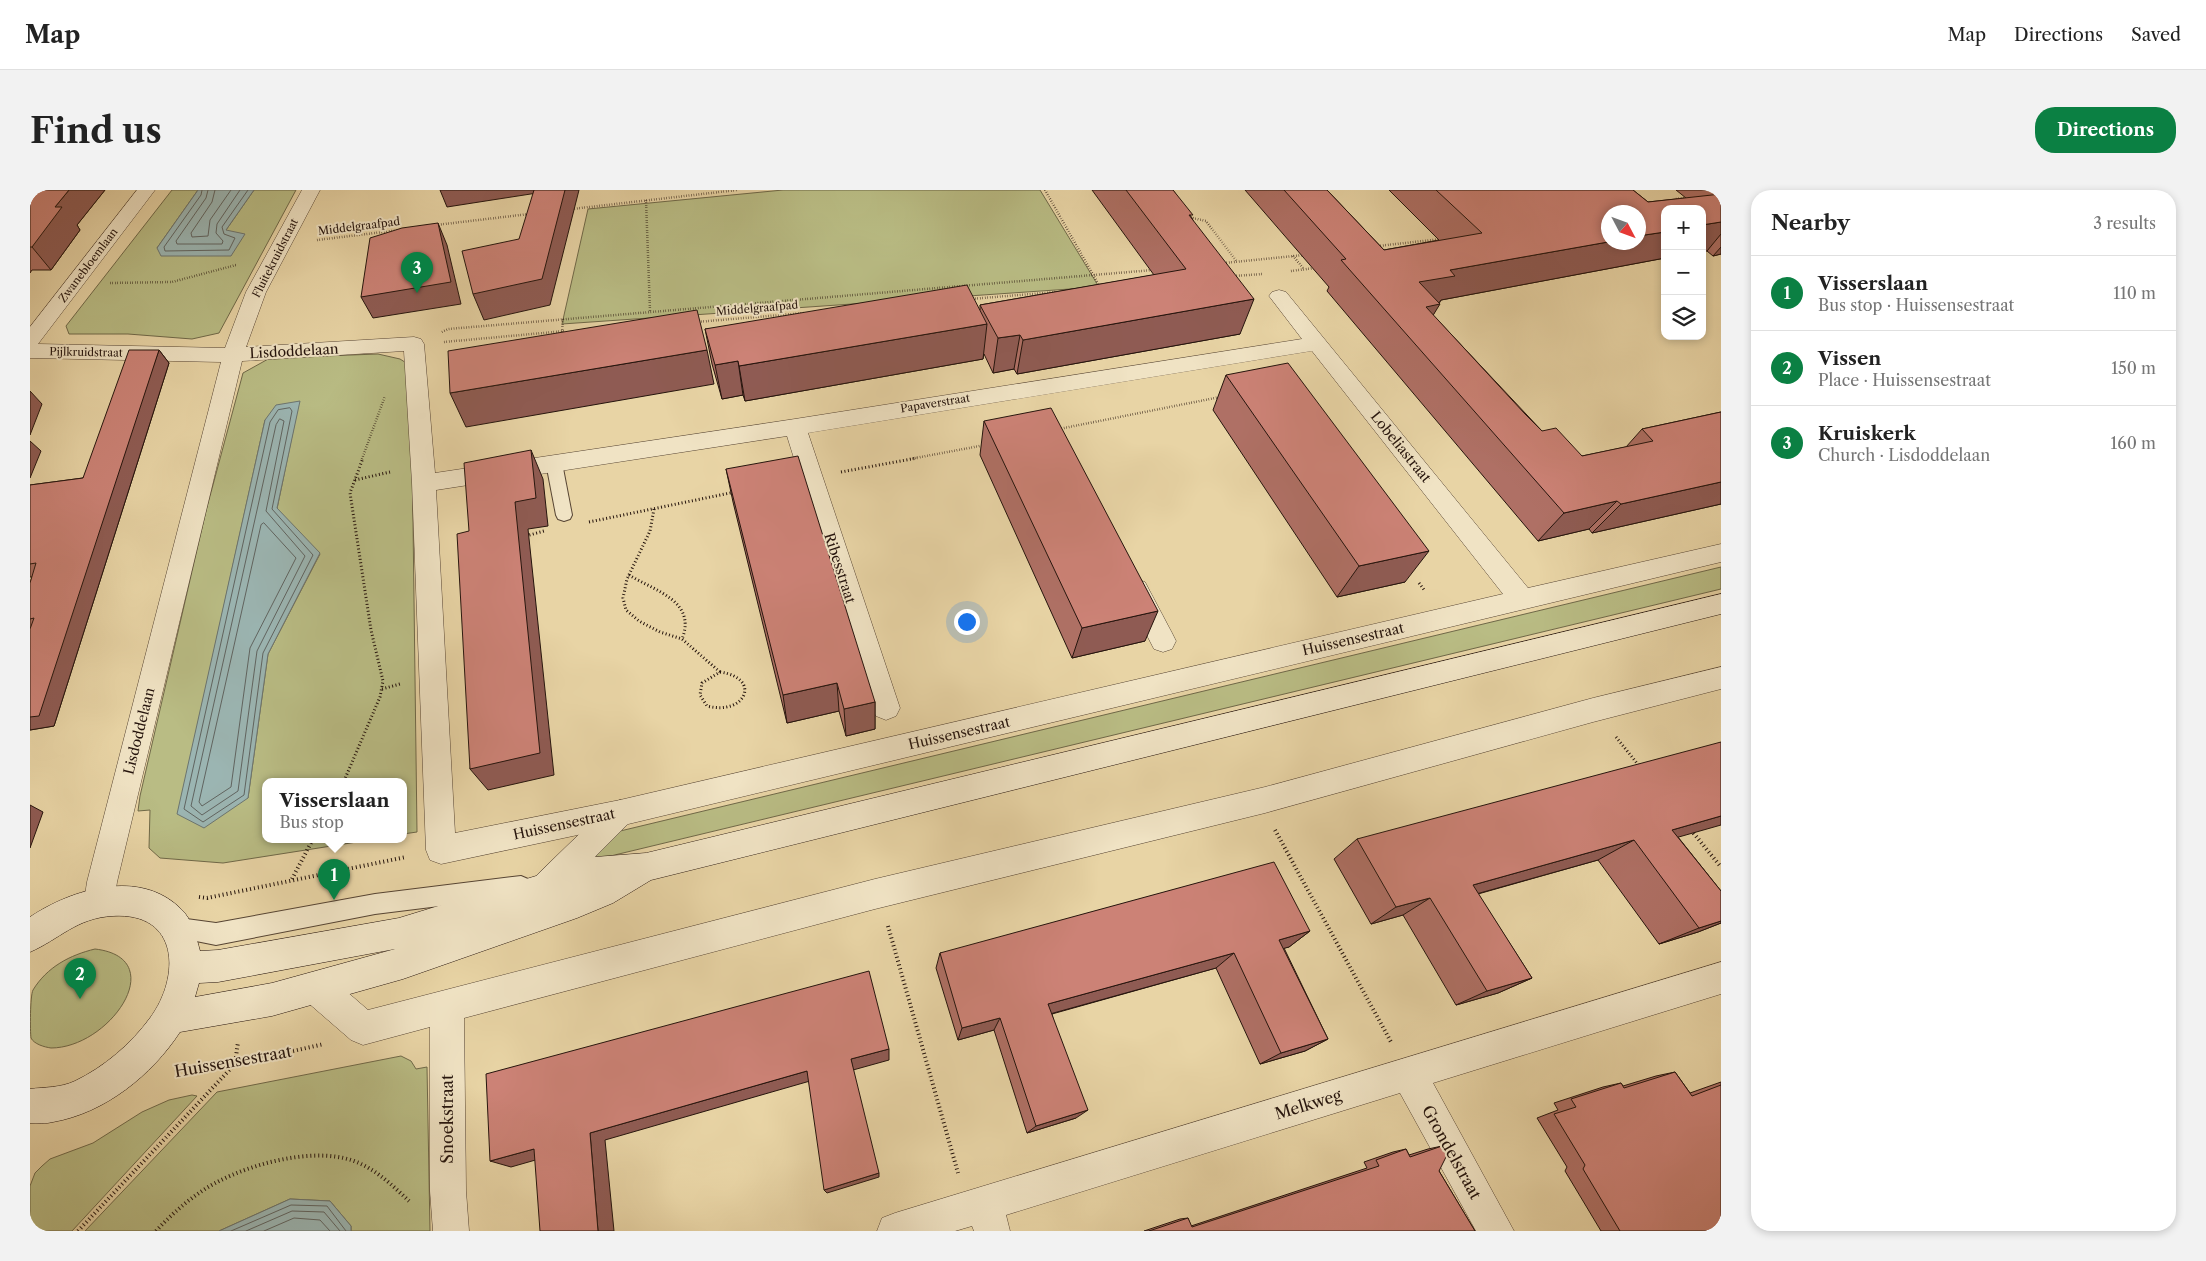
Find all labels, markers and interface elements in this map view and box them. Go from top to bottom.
text: Map [25,20,80,49]
text: Map [1947,24,1986,46]
text: Directions [2014,24,2103,46]
text: Saved [2131,24,2181,46]
button: Directions [2035,107,2176,153]
text: Find us [30,109,162,152]
north arrow [1601,205,1646,250]
map controls [1661,205,1706,340]
button: + [1661,205,1706,250]
text: Nearby [1771,210,1850,235]
text: 3 results [2093,213,2156,233]
street label: Middelgraafpad [317,214,401,238]
street label: Fluitekruidstraat [249,216,301,300]
street label: Zwanebloemlaan [55,225,121,305]
button: − [1661,250,1706,295]
pin: 3 [401,252,433,293]
text: Visserslaan [1818,272,1928,295]
text: 1 [1783,283,1791,303]
text: 110 m [2113,283,2156,303]
button: layers [1661,295,1706,340]
text: Bus stop · Huissensestraat [1818,295,2014,315]
street label: Middelgraafpad [715,297,799,319]
street label: Lisdoddelaan [249,340,339,362]
street label: Pijlkruidstraat [49,344,123,360]
text: Vissen [1818,347,1881,370]
text: 2 [1782,358,1792,378]
text: 150 m [2111,358,2156,378]
text: Place · Huissensestraat [1818,370,1991,390]
street label: Papaverstraat [899,391,971,415]
street label: Lobeliastraat [1367,408,1435,486]
text: Kruiskerk [1818,422,1916,445]
text: 3 [1782,433,1792,453]
text: 160 m [2111,433,2156,453]
text: Church · Lisdoddelaan [1818,445,1990,465]
street label: Ribesstraat [820,530,860,606]
your location [954,609,980,635]
street label: Huissensestraat [1300,619,1406,659]
street label: Lisdoddelaan [119,685,159,776]
street label: Huissensestraat [906,713,1012,753]
popup [262,778,407,843]
text: Visserslaan [279,789,390,812]
street label: Huissensestraat [511,804,617,844]
text: Bus stop [279,812,344,832]
pin: 1 [318,859,350,900]
pin: 2 [64,958,96,999]
street label: Huissensestraat [173,1041,294,1081]
street label: Snoekstraat [437,1074,457,1164]
street label: Melkweg [1272,1084,1344,1124]
street label: Grondelstraat [1418,1101,1486,1203]

